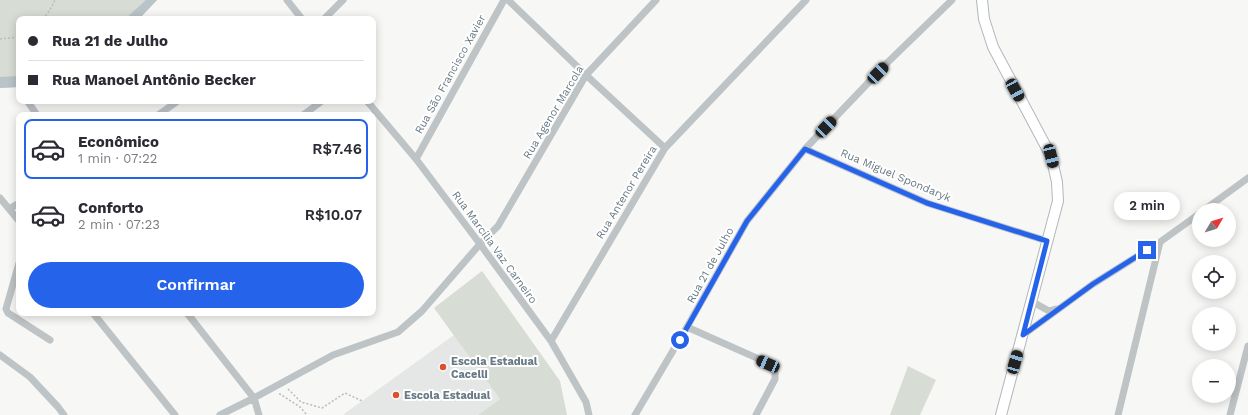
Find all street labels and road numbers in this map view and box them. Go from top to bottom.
street label: Rua São Francisco Xavier [412,12,489,136]
street label: Rua Agenor Marcola [520,63,586,161]
street label: Rua Antenor Pereira [593,143,659,241]
street label: Rua Miguel Spondaryk [839,146,953,205]
street label: Rua Marcília Vaz Carneiro [449,189,540,306]
street label: Rua 21 de Julho [684,225,737,305]

